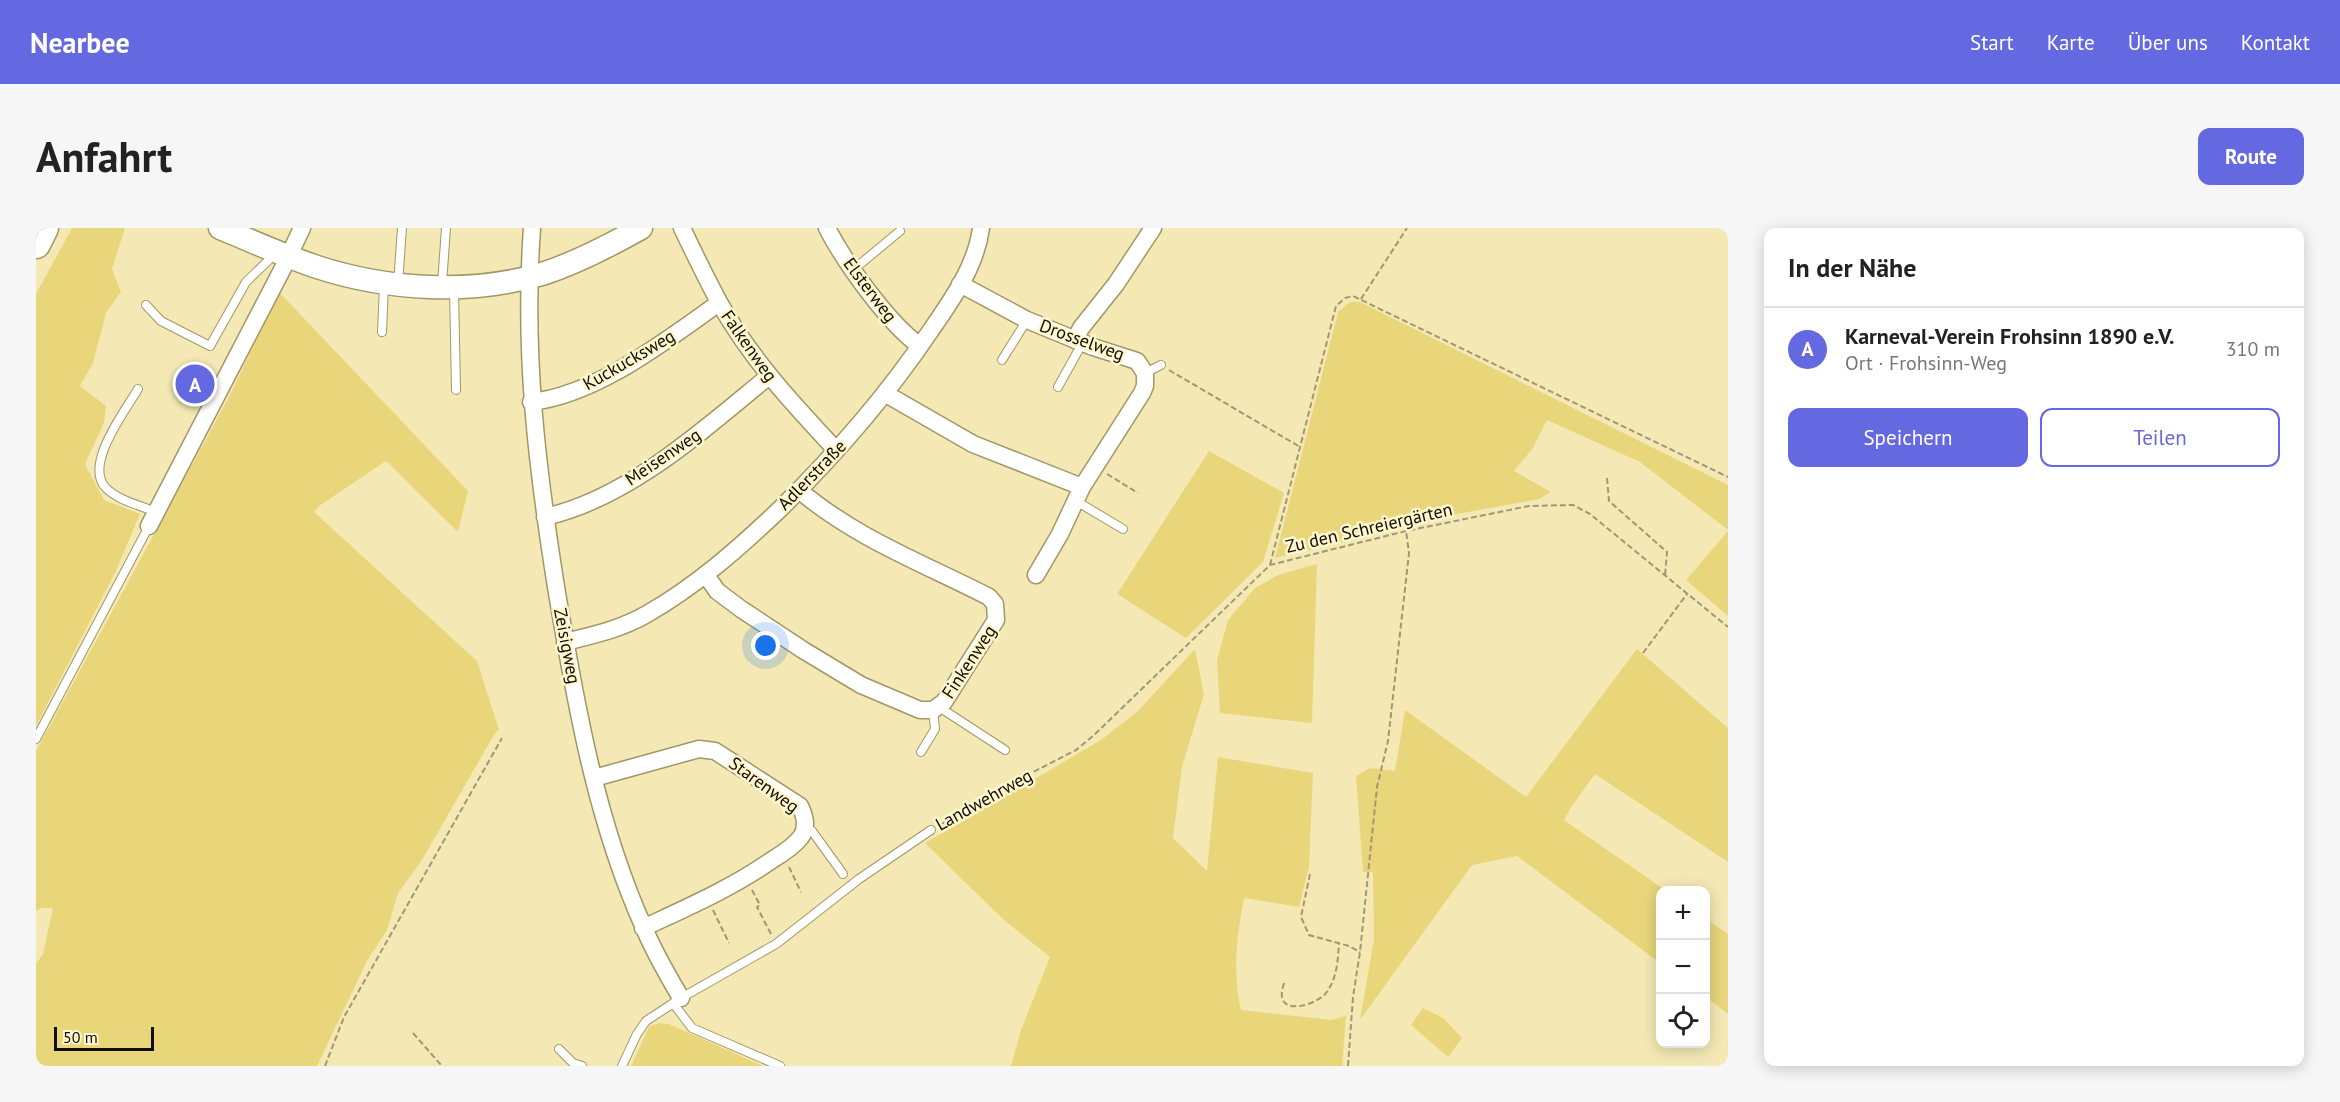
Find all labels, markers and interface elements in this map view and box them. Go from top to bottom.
text: Nearbee [30,24,130,61]
text: Start [1970,29,2014,56]
text: Karte [2047,29,2095,56]
text: Über uns [2128,29,2208,56]
text: Kontakt [2241,29,2310,56]
button: Route [2198,128,2304,185]
text: Anfahrt [36,129,172,184]
text: In der Nähe [1788,251,1916,284]
street label: Elsterweg [839,253,902,327]
street label: Falkenweg [716,305,782,386]
street label: Drosselweg [1037,314,1128,366]
text: Karneval-Verein Frohsinn 1890 e.V. [1845,322,2174,350]
street label: Kuckucksweg [579,324,679,395]
text: A [1801,336,1814,362]
text: 310 m [2226,336,2280,362]
text: Ort · Frohsinn-Weg [1845,350,2007,376]
pin: A [176,362,214,406]
button: Speichern [1788,408,2028,467]
button: Teilen [2040,408,2280,467]
street label: Meisenweg [620,423,705,490]
street label: Adlerstraße [772,435,851,515]
street label: Zu den Schreiergärten [1283,497,1455,558]
street label: Zeisigweg [549,606,586,686]
street label: Finkenweg [936,621,1001,703]
your location [751,631,780,660]
street label: Starenweg [725,751,804,818]
street label: Landwehrweg [931,764,1036,836]
map controls [1656,886,1710,1048]
button: + [1656,886,1710,940]
button: − [1656,940,1710,994]
button: locate [1656,994,1710,1048]
scale bar [54,1024,154,1052]
text: 50 m [63,1027,98,1047]

